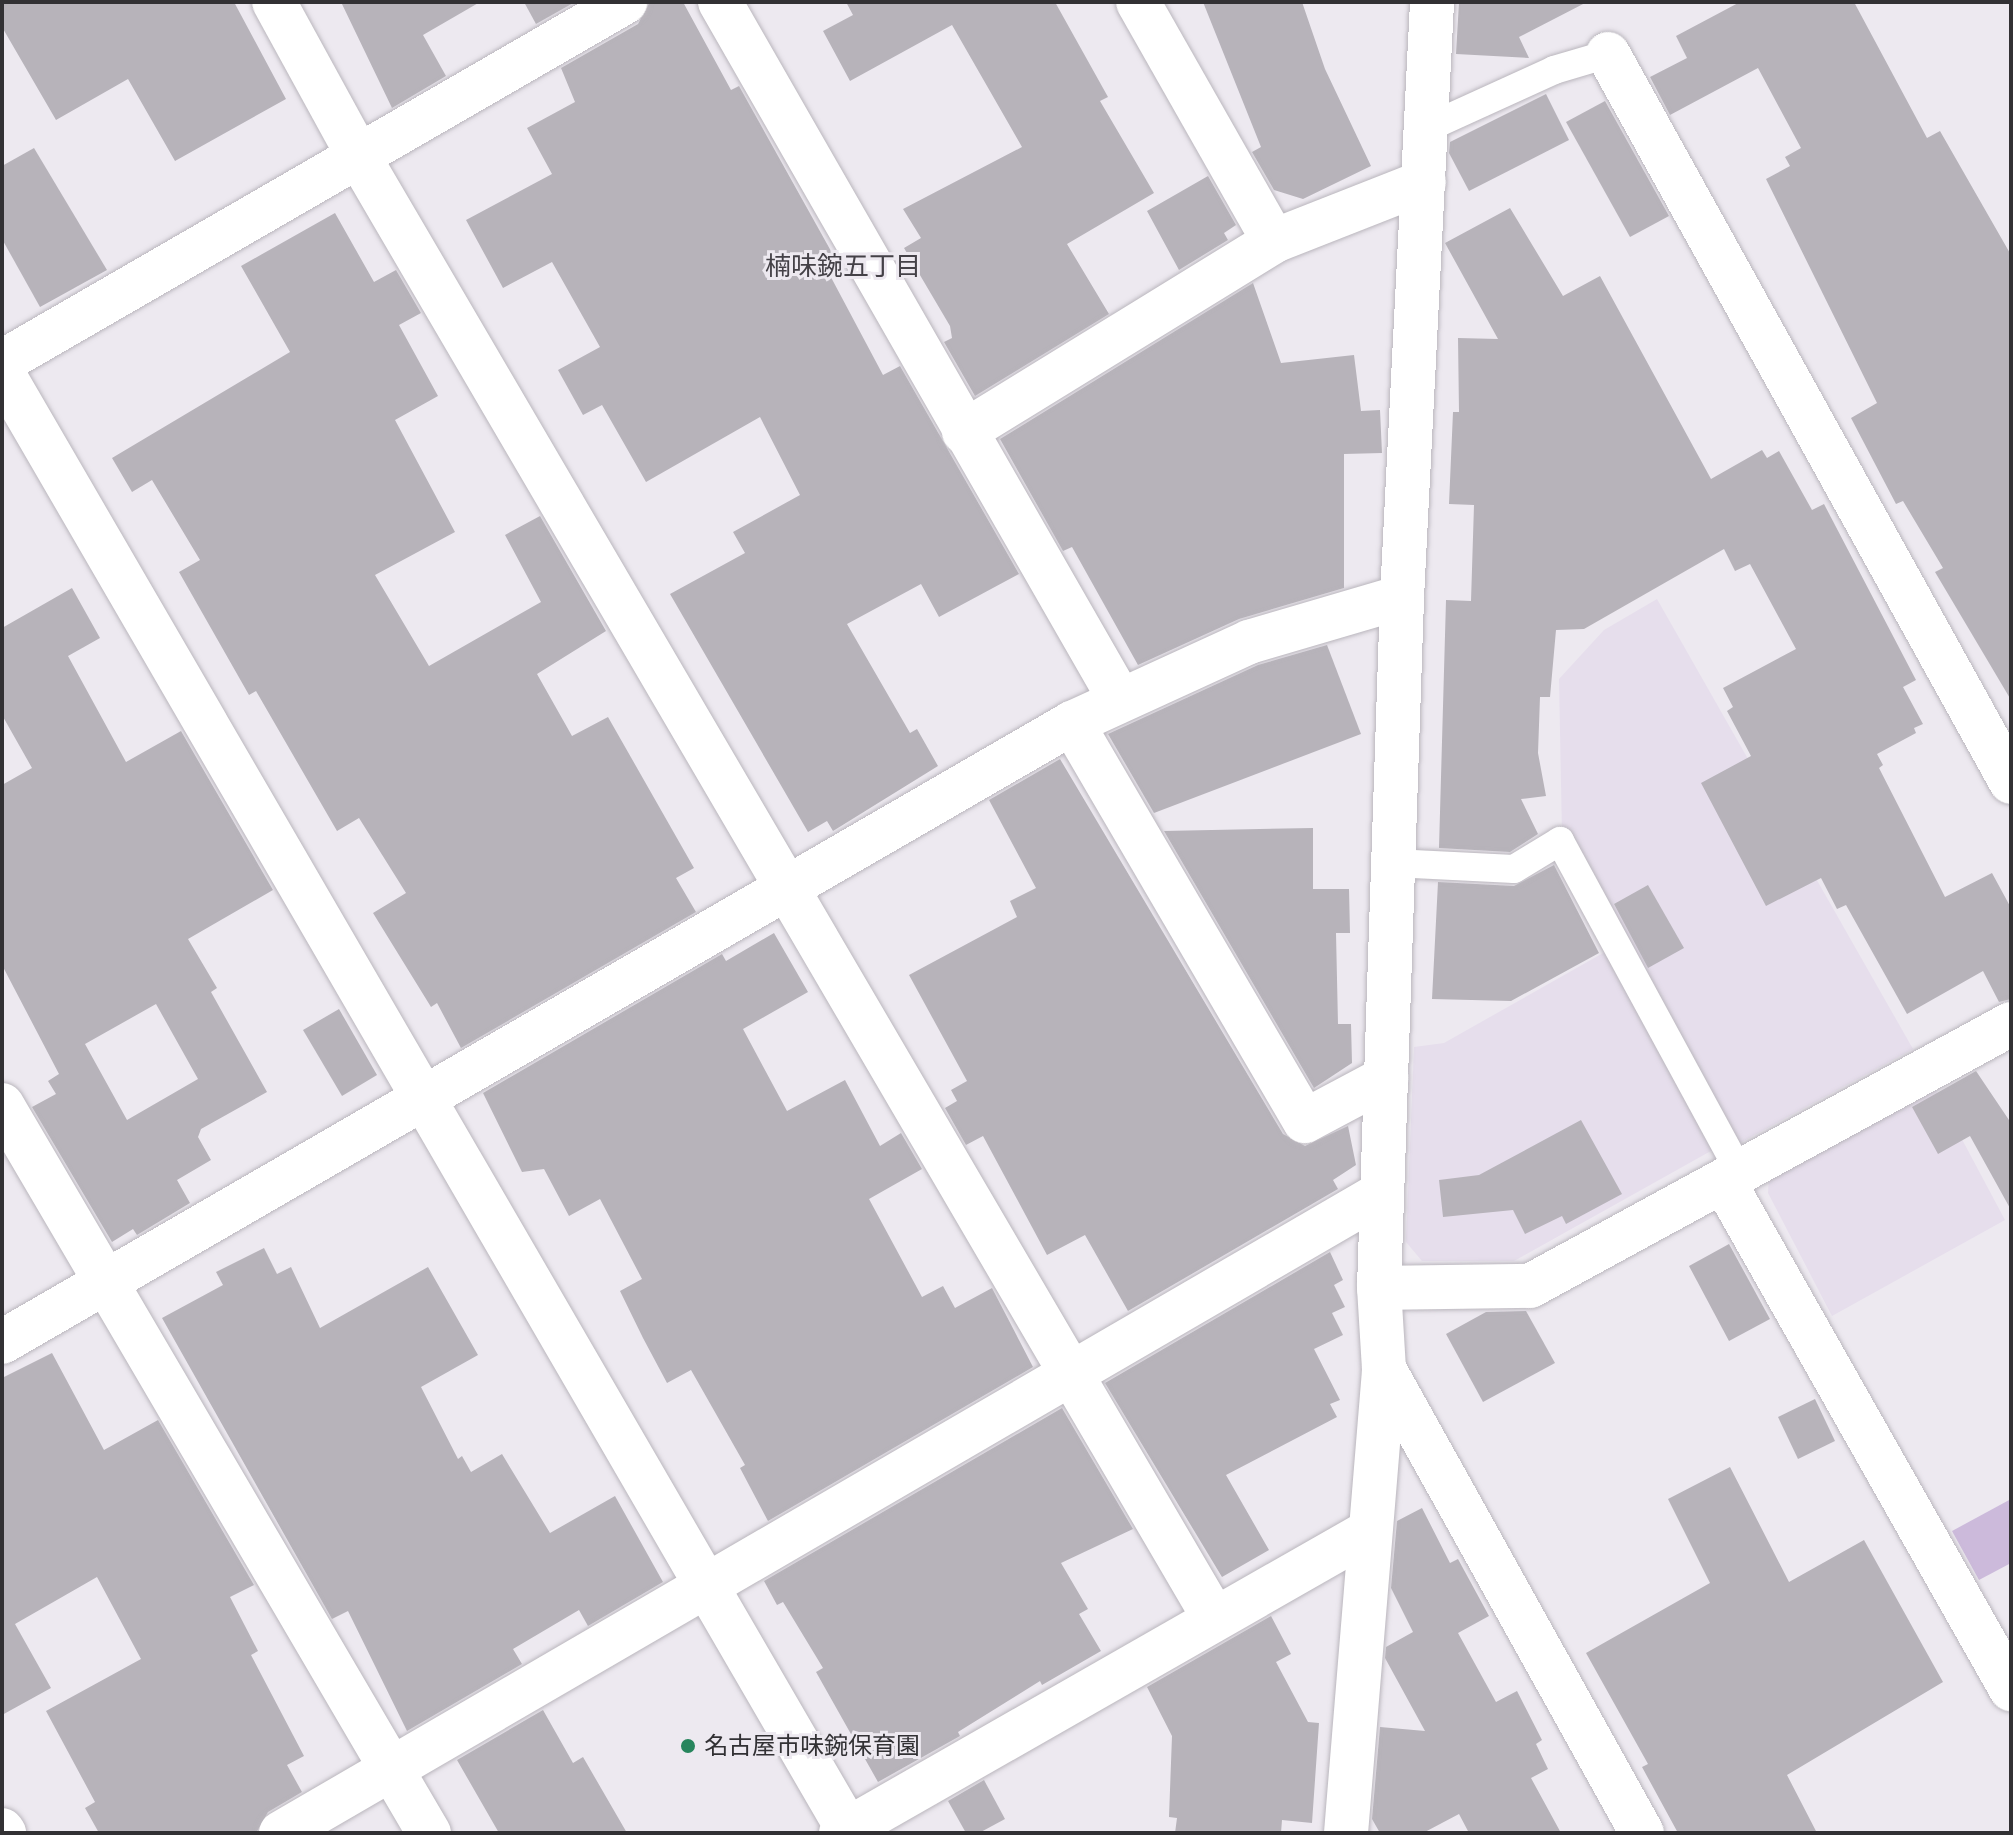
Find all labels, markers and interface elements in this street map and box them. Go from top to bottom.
district label: 楠味鋺五丁目 [765,250,921,282]
place label: 名古屋市味鋺保育園 [704,1732,920,1760]
marker: 名古屋市味鋺保育園 [679,1737,697,1755]

